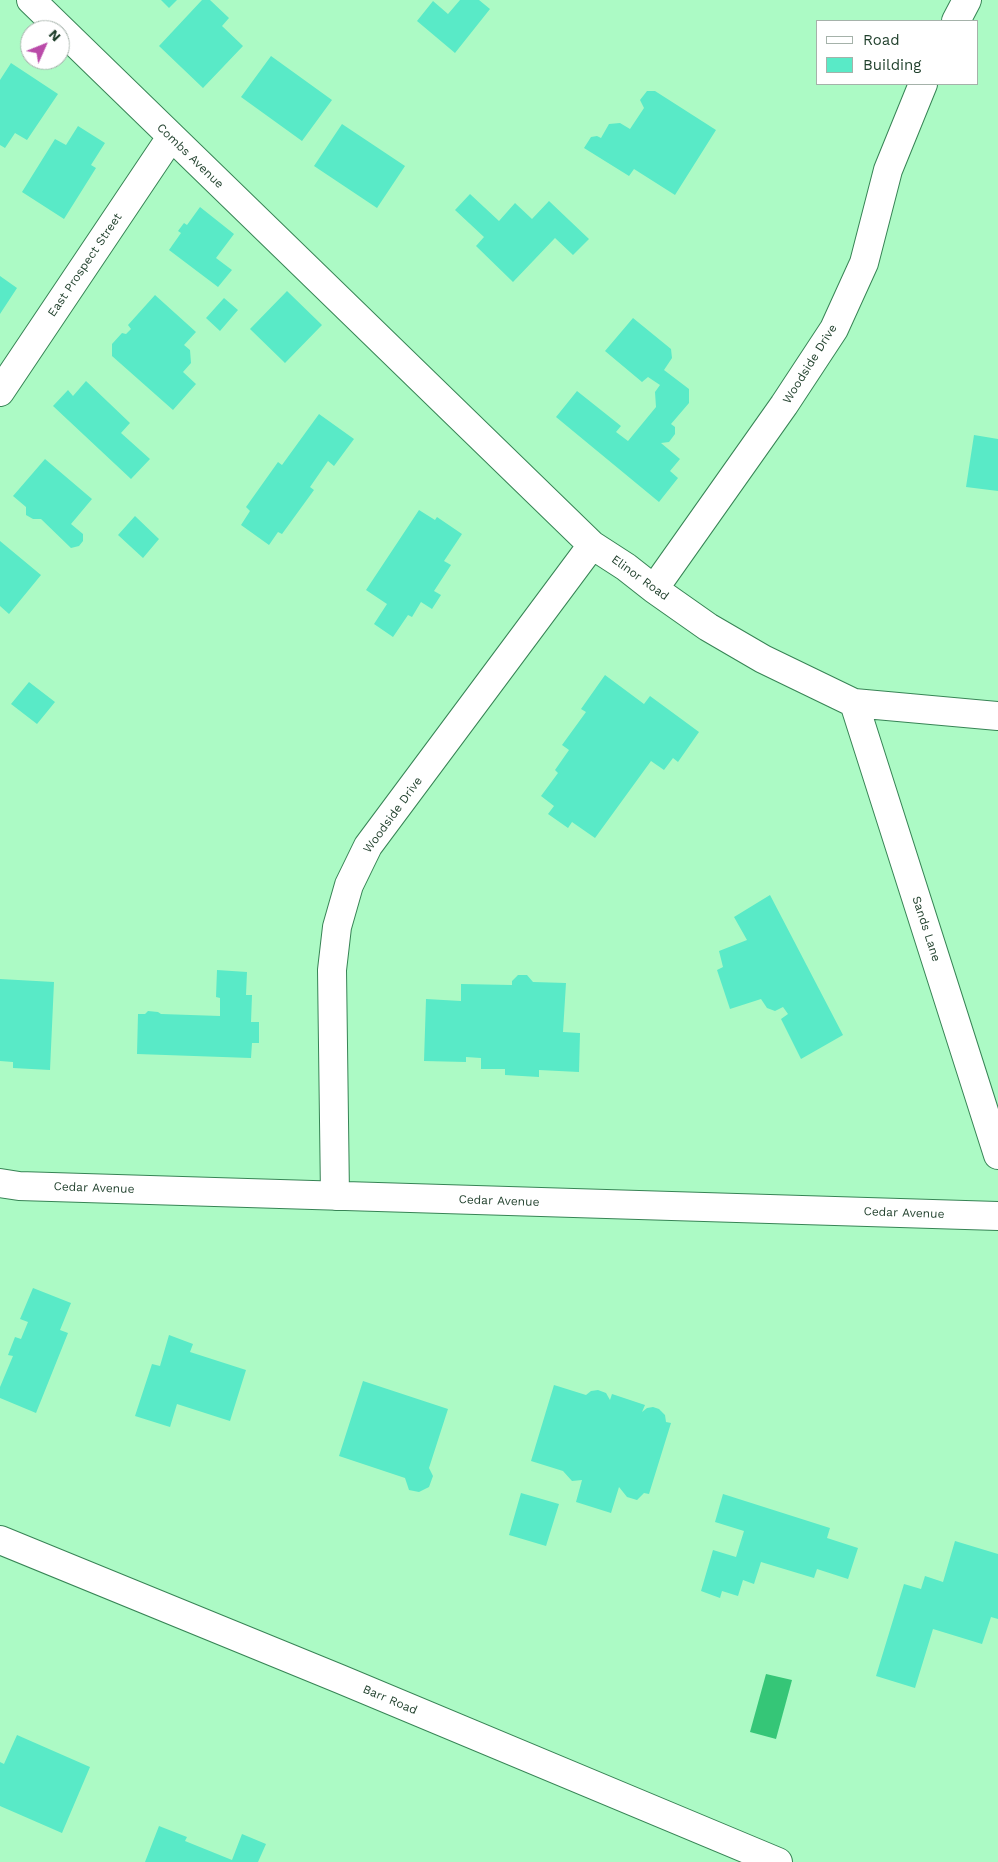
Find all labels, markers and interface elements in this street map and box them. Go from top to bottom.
north arrow [20,20,70,70]
legend [816,20,978,85]
text: N [46,26,64,45]
text: Road [863,31,900,49]
text: Building [863,56,921,74]
street label: Combs Avenue [154,121,226,191]
street label: East Prospect Street [45,210,125,320]
street label: Woodside Drive [780,322,840,406]
street label: Elinor Road [608,552,672,604]
street label: Woodside Drive [360,774,426,856]
street label: Sands Lane [909,894,943,964]
street label: Cedar Avenue [53,1179,135,1197]
street label: Cedar Avenue [458,1192,540,1210]
street label: Cedar Avenue [863,1204,945,1222]
street label: Barr Road [361,1682,419,1718]

